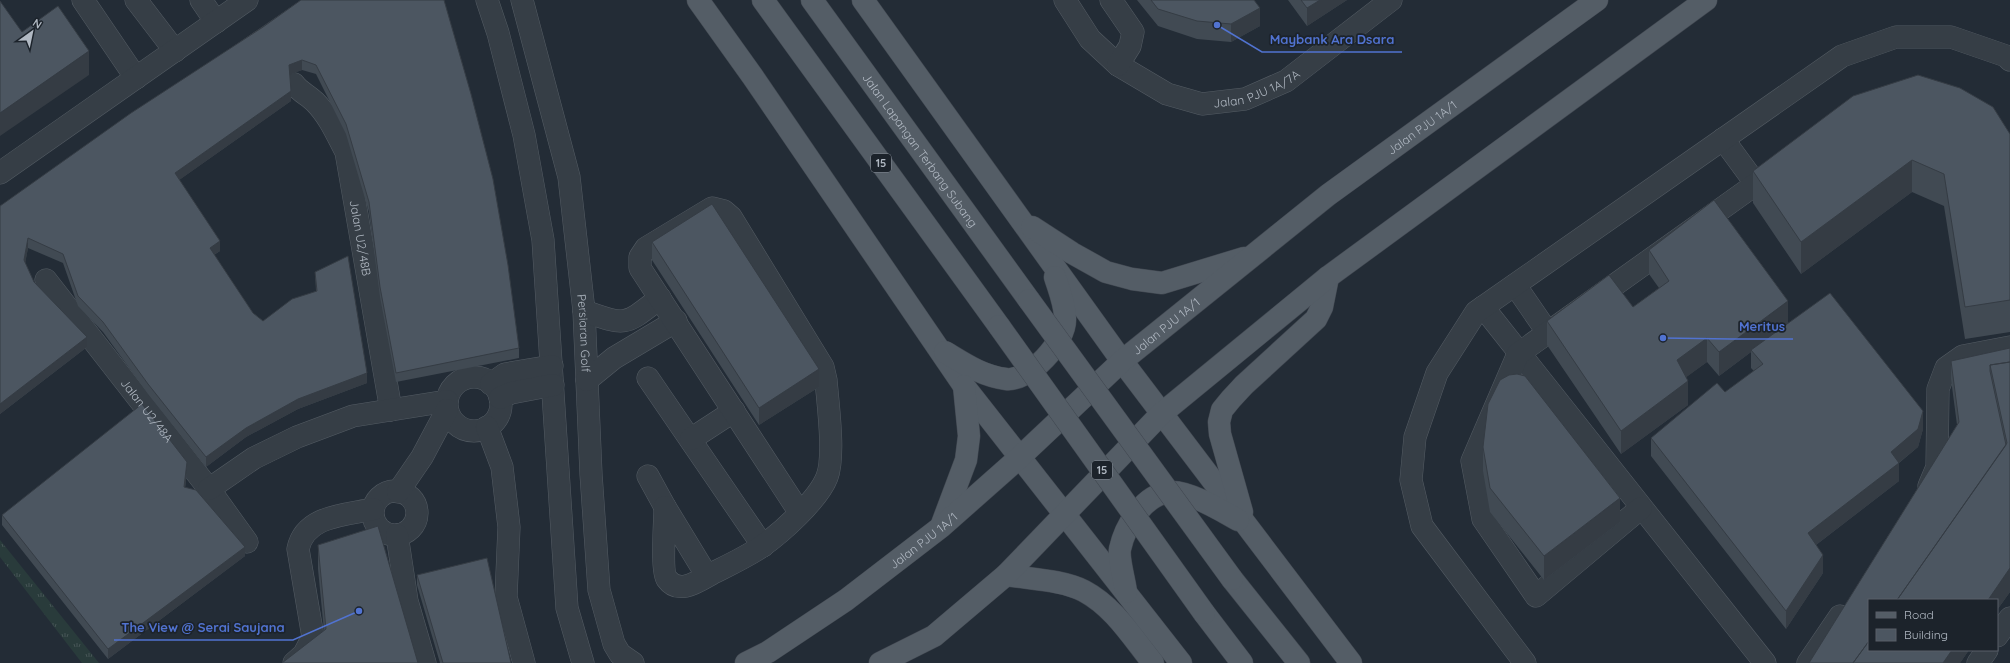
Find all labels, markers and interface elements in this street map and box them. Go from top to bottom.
north arrow [12,12,52,52]
text: N [30,16,45,32]
callout: Maybank Ara Dsara [1262,27,1402,52]
text: Maybank Ara Dsara [1270,31,1394,47]
street label: Jalan PJU 1A/7A [1212,66,1303,110]
street label: Jalan Lapangan Terbang Subang [860,70,981,230]
street label: Jalan PJU 1A/1 [1384,97,1459,157]
road number: 15 [871,154,891,172]
street label: Jalan U2/48B [347,199,375,277]
street label: Persiaran Golf [575,293,594,373]
street label: Jalan PJU 1A/1 [1129,294,1203,357]
callout: Meritus [1731,314,1793,339]
text: Meritus [1739,318,1785,334]
street label: Jalan U2/48A [118,375,177,445]
road number: 15 [1092,461,1112,479]
street label: Jalan PJU 1A/1 [886,509,960,572]
legend [1868,599,1998,651]
text: Road [1904,607,1934,622]
callout: The View @ Serai Saujana [114,615,293,640]
text: The View @ Serai Saujana [121,619,285,635]
text: Building [1904,627,1948,642]

